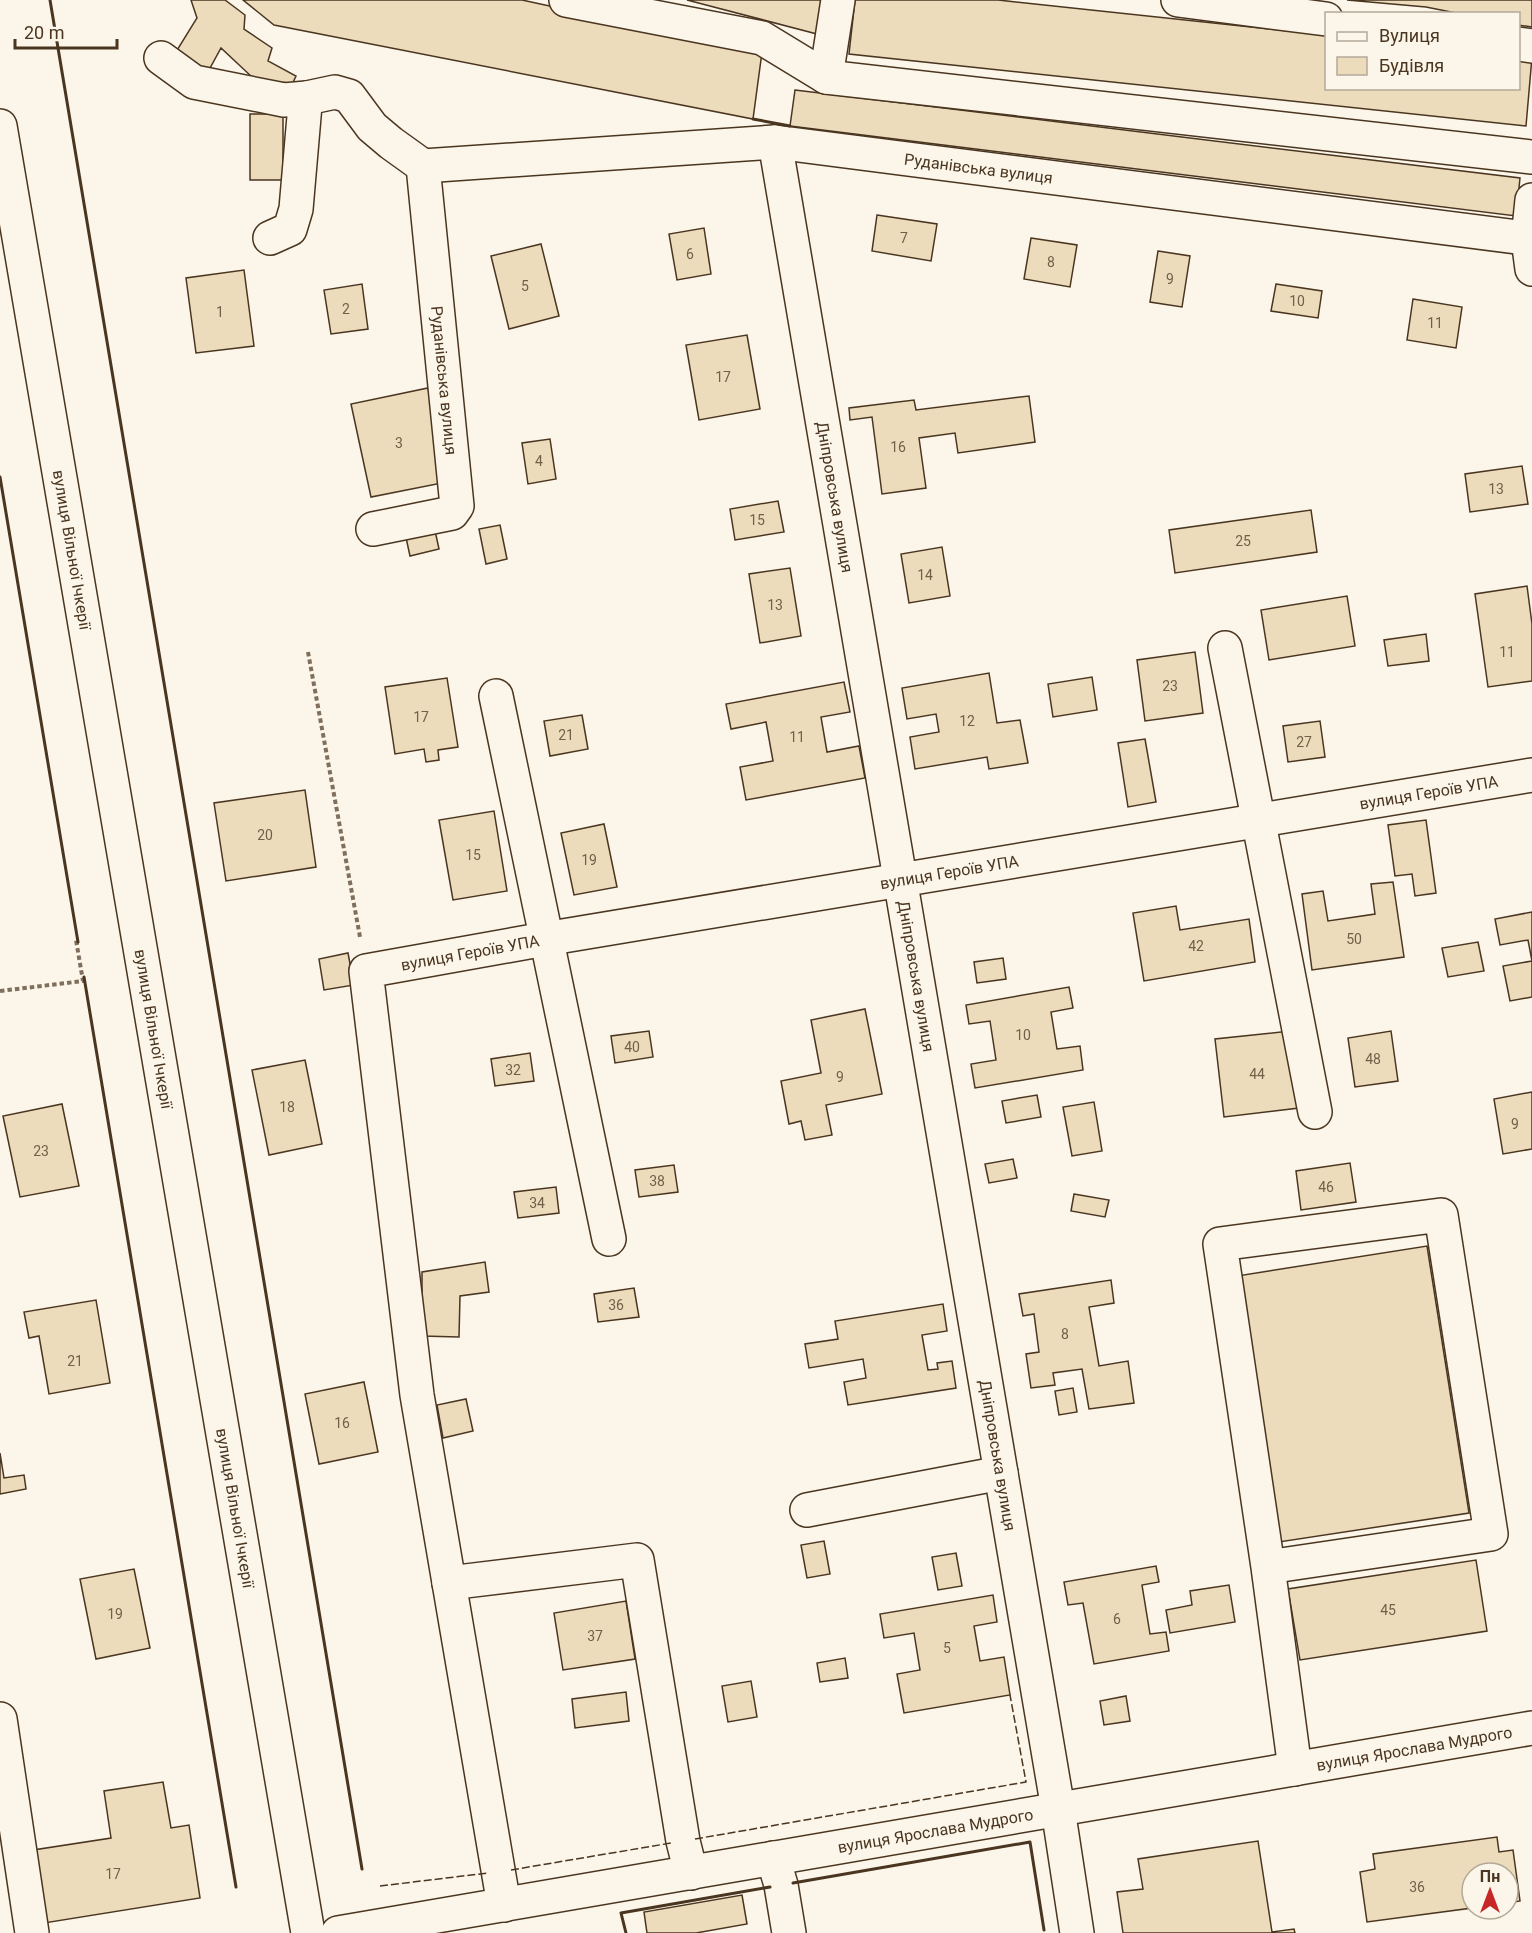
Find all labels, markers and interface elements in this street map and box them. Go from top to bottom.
scale bar [15,12,117,50]
legend [1325,12,1520,90]
text: 20 m [24,22,64,43]
text: Вулиця [1379,25,1440,46]
text: Будівля [1379,55,1444,76]
street label: Руданівська вулиця [903,149,1054,187]
house number: 7 [900,230,908,246]
house number: 6 [686,246,694,262]
house number: 8 [1047,254,1055,270]
house number: 9 [1166,271,1174,287]
house number: 5 [521,278,529,294]
house number: 10 [1289,293,1305,309]
house number: 2 [342,301,350,317]
house number: 1 [216,304,224,320]
street label: Руданівська вулиця [428,305,461,456]
house number: 11 [1427,315,1443,331]
house number: 17 [715,369,731,385]
street label: Дніпровська вулиця [813,420,857,574]
house number: 3 [395,435,403,451]
house number: 16 [890,439,906,455]
house number: 4 [535,453,543,469]
street label: вулиця Вільної Ічкерії [49,468,95,632]
house number: 13 [1488,481,1504,497]
house number: 15 [749,512,765,528]
house number: 25 [1235,533,1251,549]
house number: 14 [917,567,933,583]
house number: 13 [767,597,783,613]
house number: 11 [1499,644,1515,660]
house number: 23 [1162,678,1178,694]
house number: 17 [413,709,429,725]
house number: 12 [959,713,975,729]
house number: 21 [558,727,574,743]
house number: 11 [789,729,805,745]
house number: 27 [1296,734,1312,750]
street label: вулиця Героїв УПА [1358,771,1500,813]
house number: 20 [257,827,273,843]
house number: 15 [465,847,481,863]
street label: вулиця Героїв УПА [879,851,1020,893]
house number: 19 [581,852,597,868]
street label: Дніпровська вулиця [894,899,939,1053]
street label: вулиця Героїв УПА [399,931,541,974]
house number: 50 [1346,931,1362,947]
house number: 42 [1188,938,1204,954]
street label: вулиця Вільної Ічкерії [131,948,177,1111]
house number: 10 [1015,1027,1031,1043]
house number: 40 [624,1039,640,1055]
house number: 48 [1365,1051,1381,1067]
house number: 32 [505,1062,521,1078]
house number: 44 [1249,1066,1265,1082]
house number: 9 [836,1069,844,1085]
house number: 18 [279,1099,295,1115]
house number: 9 [1511,1116,1519,1132]
house number: 23 [33,1143,49,1159]
house number: 38 [649,1173,665,1189]
house number: 46 [1318,1179,1334,1195]
house number: 34 [529,1195,545,1211]
house number: 36 [608,1297,624,1313]
house number: 8 [1061,1326,1069,1342]
house number: 21 [67,1353,83,1369]
street label: Дніпровська вулиця [976,1378,1020,1532]
house number: 16 [334,1415,350,1431]
street label: вулиця Вільної Ічкерії [213,1427,259,1590]
house number: 45 [1380,1602,1396,1618]
house number: 19 [107,1606,123,1622]
house number: 6 [1113,1611,1121,1627]
house number: 37 [587,1628,603,1644]
house number: 5 [943,1640,951,1656]
street label: вулиця Ярослава Мудрого [1315,1722,1514,1774]
street label: вулиця Ярослава Мудрого [836,1804,1035,1857]
north arrow [1460,1861,1520,1921]
house number: 17 [105,1866,121,1882]
text: Пн [1480,1867,1500,1886]
house number: 36 [1409,1879,1425,1895]

